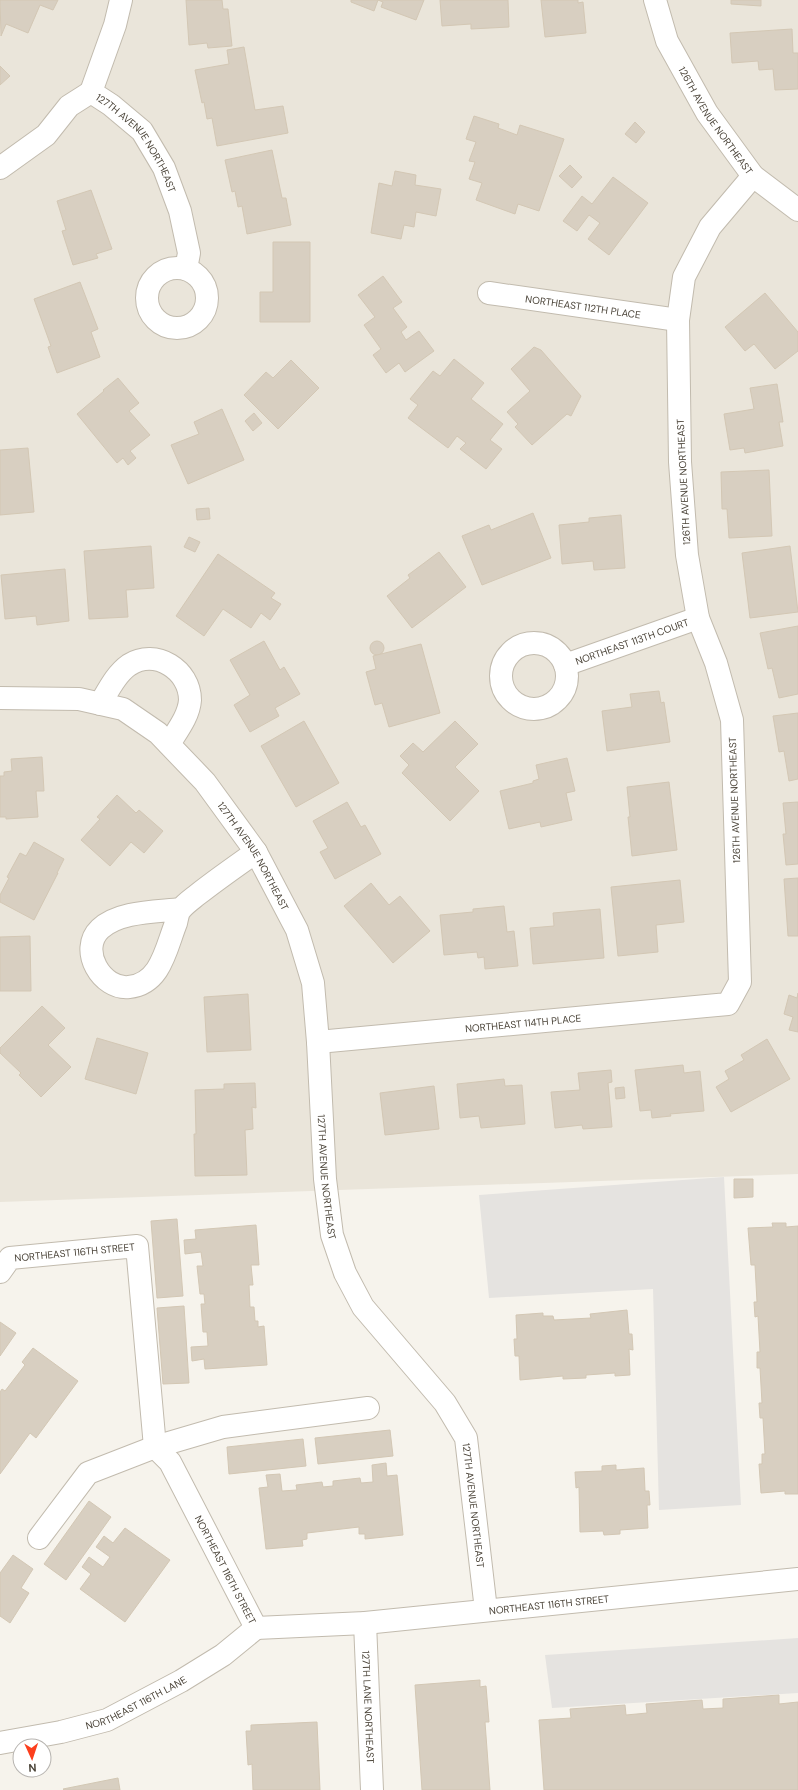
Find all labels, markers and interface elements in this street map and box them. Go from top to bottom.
street label: 126TH AVENUE NORTHEAST [675,64,756,177]
street label: 127TH AVENUE NORTHEAST [93,91,179,195]
street label: NORTHEAST 112TH PLACE [524,292,642,322]
street label: 126TH AVENUE NORTHEAST [674,418,693,545]
street label: NORTHEAST 113TH COURT [574,616,691,668]
street label: 126TH AVENUE NORTHEAST [726,736,743,863]
street label: 127TH AVENUE NORTHEAST [214,799,292,913]
street label: NORTHEAST 114TH PLACE [465,1012,582,1035]
street label: 127TH AVENUE NORTHEAST [315,1114,339,1242]
street label: NORTHEAST 116TH STREET [14,1240,136,1265]
street label: 127TH AVENUE NORTHEAST [460,1442,487,1569]
street label: NORTHEAST 116TH STREET [192,1513,259,1627]
street label: NORTHEAST 116TH STREET [488,1592,610,1617]
street label: 127TH LANE NORTHEAST [359,1650,377,1764]
street label: NORTHEAST 116TH LANE [84,1673,190,1732]
north arrow [12,1738,52,1778]
text: N [28,1761,37,1775]

